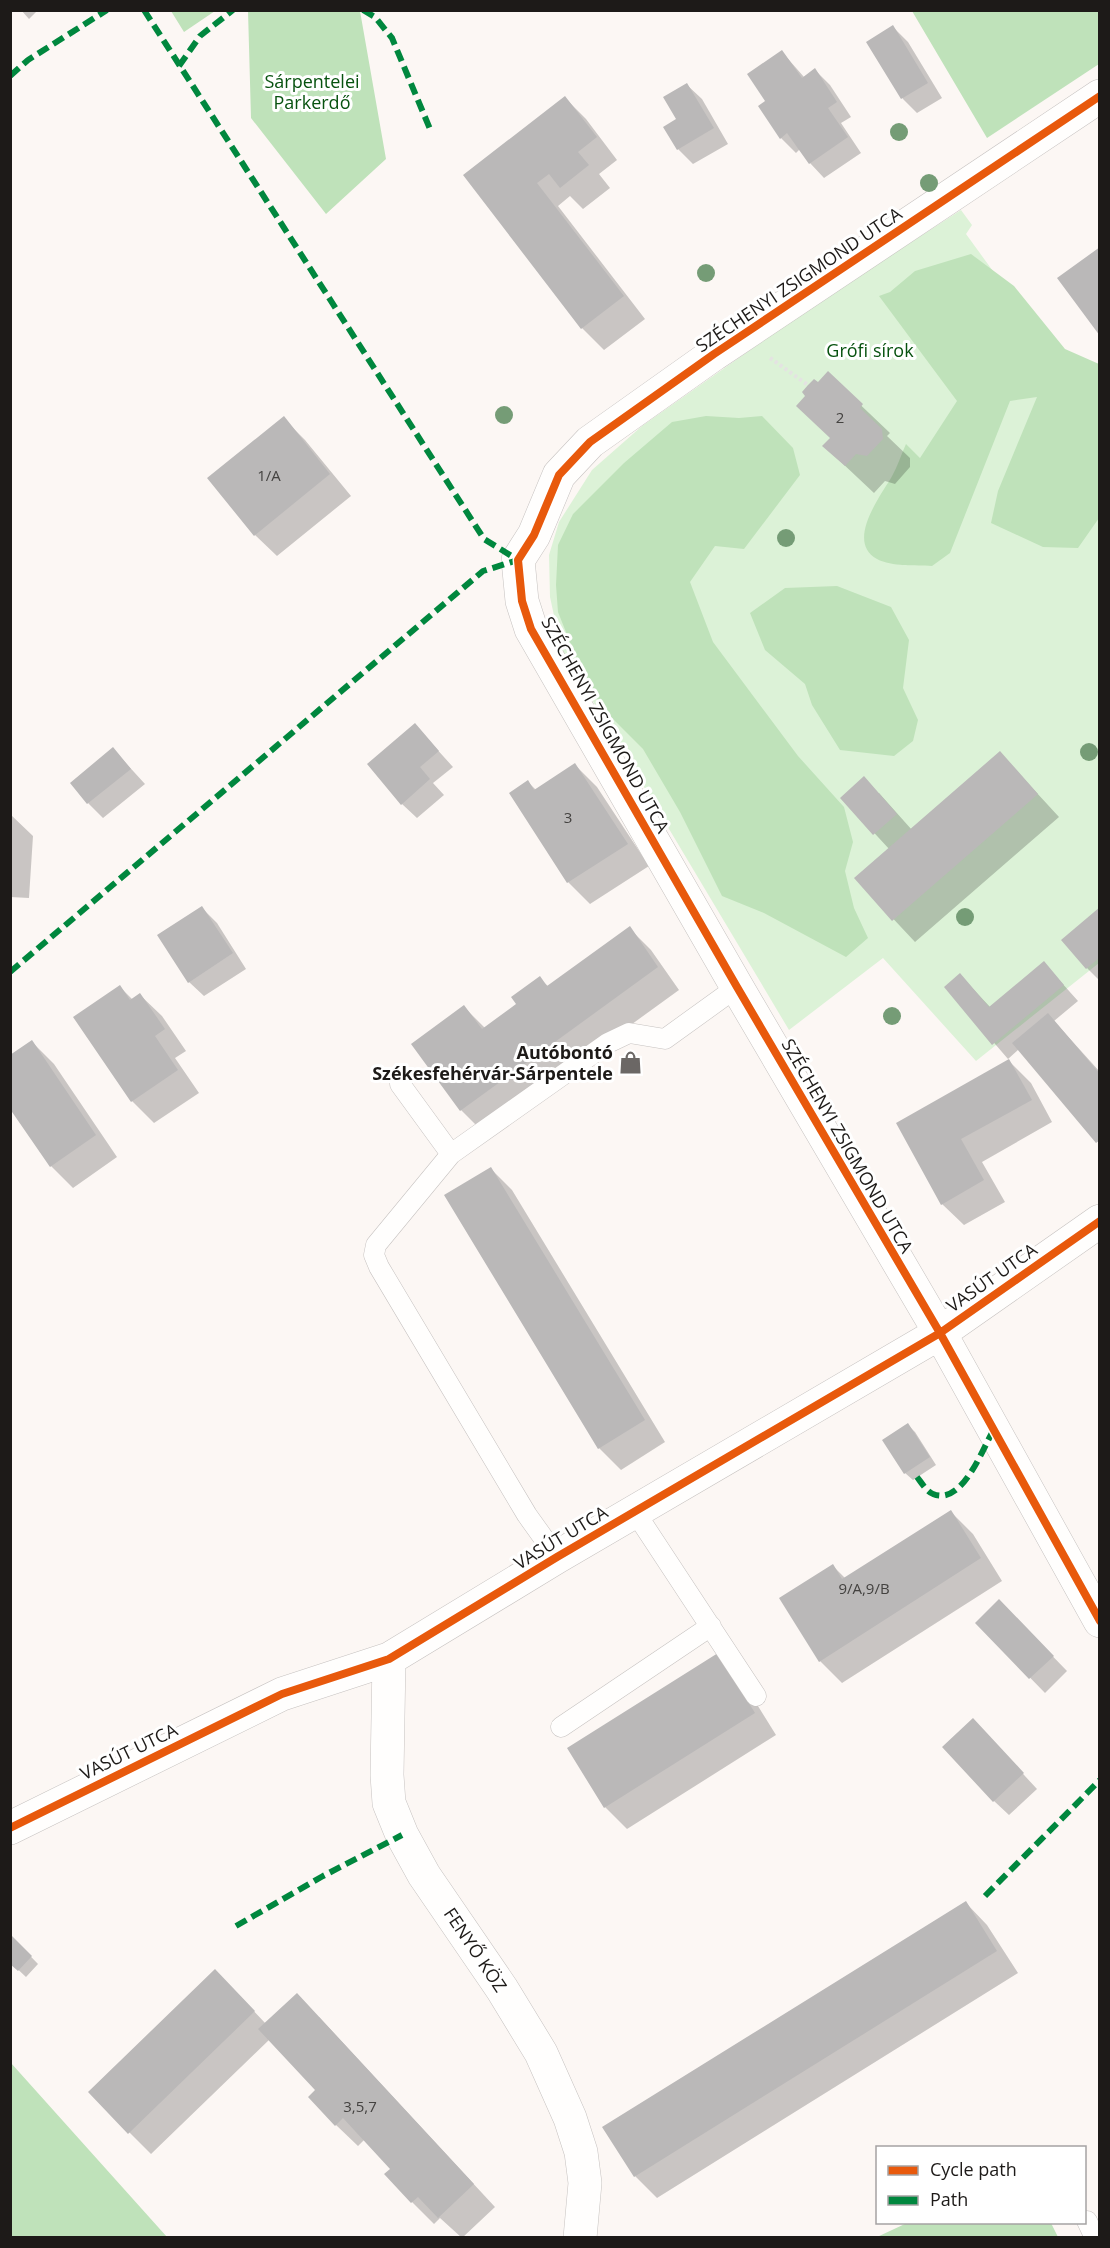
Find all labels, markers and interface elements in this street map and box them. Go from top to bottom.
park label: Sárpentelei Parkerdő [264,69,360,114]
street label: SZÉCHENYI ZSIGMOND UTCA [691,201,907,357]
park label: Grófi sírok [826,338,914,362]
house number: 2 [836,407,844,427]
house number: 1/A [257,465,281,485]
street label: SZÉCHENYI ZSIGMOND UTCA [536,612,676,837]
house number: 3 [564,807,572,827]
street label: SZÉCHENYI ZSIGMOND UTCA [777,1034,919,1258]
place label: Autóbontó Székesfehérvár-Sárpentele [372,1040,613,1085]
shop icon: Autóbontó Székesfehérvár-Sárpentele [618,1050,644,1076]
street label: VASÚT UTCA [941,1237,1042,1317]
street label: VASÚT UTCA [509,1499,612,1575]
house number: 9/A,9/B [838,1578,890,1598]
street label: VASÚT UTCA [76,1717,182,1785]
street label: FENYŐ KÖZ [439,1903,513,1996]
house number: 3,5,7 [343,2096,377,2116]
legend [876,2146,1086,2224]
text: Cycle path [930,2157,1017,2181]
text: Path [930,2187,968,2211]

